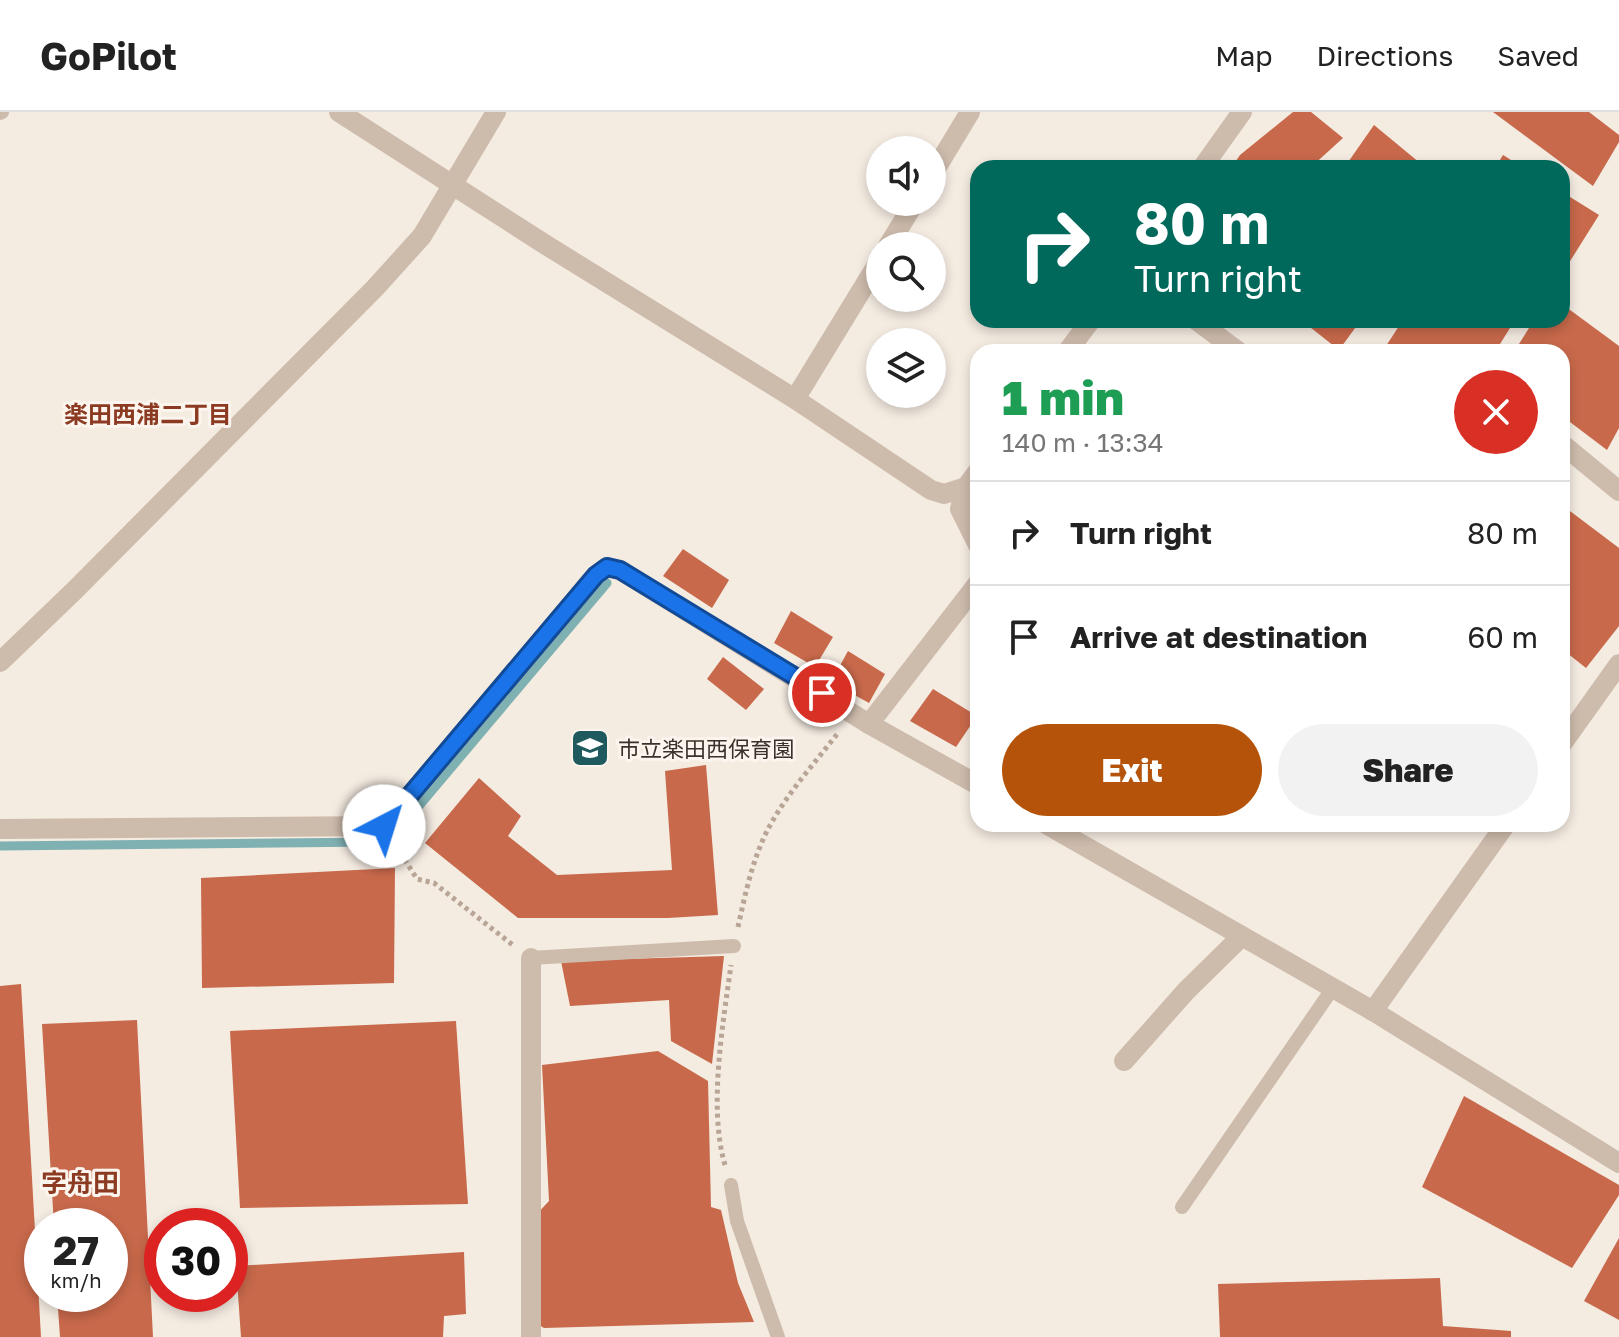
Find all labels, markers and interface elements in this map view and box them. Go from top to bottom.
text: GoPilot [40,33,177,78]
text: Map [1215,39,1272,72]
text: Directions [1316,39,1453,72]
text: Saved [1497,39,1579,72]
map controls [866,136,946,408]
button: sound [866,136,946,216]
text: 80 m [1134,189,1269,256]
icon: right [1002,192,1106,296]
button: search [866,232,946,312]
text: Turn right [1134,257,1302,300]
button: layers [866,328,946,408]
text: 1 min [1002,368,1124,426]
button: close [1454,370,1538,454]
district label: 楽田西浦二丁目 [64,399,232,428]
text: 140 m · 13:34 [1002,427,1164,458]
icon: right [1002,511,1046,555]
text: Turn right [1070,515,1212,551]
text: 80 m [1467,515,1538,551]
icon: arrive [1002,615,1046,659]
text: Arrive at destination [1070,619,1367,655]
text: 60 m [1467,619,1538,655]
pin [788,659,856,727]
icon: arrive [800,671,844,715]
button: Exit [1002,724,1262,816]
button: Share [1278,724,1538,816]
school or university icon: 市立楽田西保育園 [569,727,611,769]
place label: 市立楽田西保育園 [618,735,794,762]
position arrow [342,784,426,868]
district label: 字舟田 [41,1167,119,1198]
speed limit sign: 30 [144,1208,248,1312]
text: 27 [53,1226,99,1274]
text: km/h [51,1268,101,1292]

